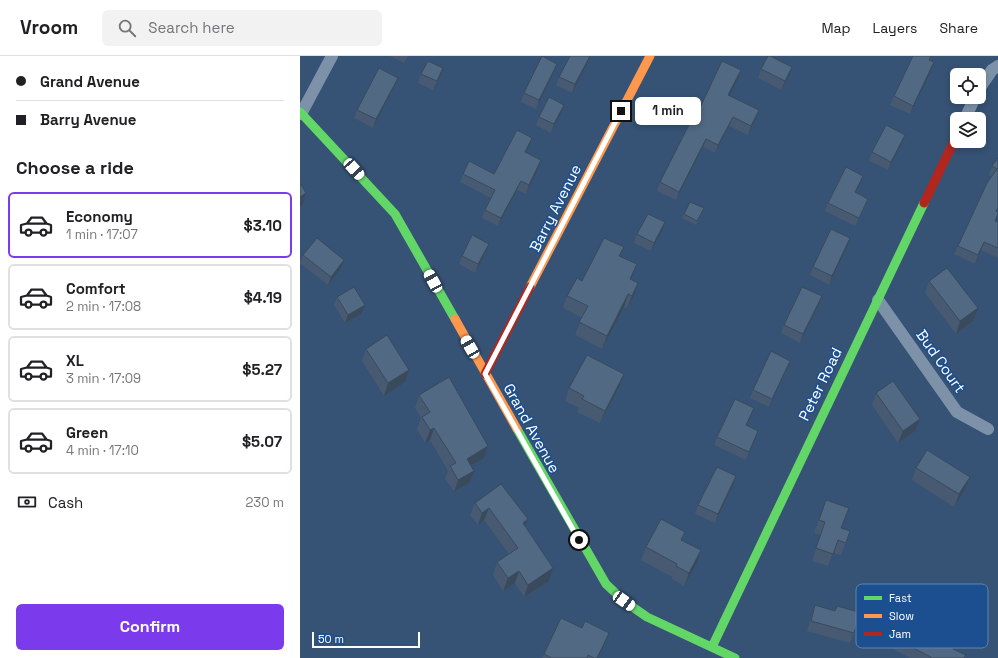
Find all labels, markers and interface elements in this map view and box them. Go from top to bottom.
search box [102,10,382,46]
text: Vroom [20,15,78,40]
icon: search [116,17,138,39]
text: Search here [148,18,235,37]
text: Map [821,19,851,37]
text: Layers [873,19,917,37]
text: Share [939,19,978,37]
map controls [950,68,986,148]
button: locate [950,68,986,104]
text: Grand Avenue [40,72,140,91]
callout: 1 min [635,97,701,125]
route end [612,102,630,120]
text: 1 min [652,102,684,119]
text: Barry Avenue [40,110,136,129]
button: layers [950,112,986,148]
text: Choose a ride [16,156,134,179]
car [342,156,366,182]
street label: Barry Avenue [525,161,585,255]
icon: car [18,207,54,243]
text: Economy [66,207,133,226]
text: $3.10 [244,216,282,235]
text: 1 min · 17:07 [66,226,138,243]
car [422,268,444,294]
icon: car [18,279,54,315]
text: Comfort [66,279,126,298]
text: $4.19 [244,288,282,307]
text: 2 min · 17:08 [66,298,141,315]
street label: Bud Court [912,326,970,397]
car [459,334,481,360]
street label: Peter Road [794,344,846,424]
icon: car [18,351,54,387]
text: XL [66,351,84,370]
text: $5.27 [242,360,282,379]
text: 3 min · 17:09 [66,370,141,387]
street label: Grand Avenue [500,380,564,476]
icon: car [18,423,54,459]
text: Green [66,423,108,442]
text: $5.07 [242,432,282,451]
text: 4 min · 17:10 [66,442,139,459]
icon: cash [16,491,38,513]
text: Cash [48,493,83,512]
text: 230 m [246,494,284,511]
route start [570,531,588,549]
legend [856,584,988,648]
car [611,589,637,613]
text: Fast [889,591,912,605]
button: Confirm [16,604,284,650]
text: Slow [889,609,914,623]
text: Jam [889,627,911,641]
scale bar [312,630,420,649]
text: 50 m [318,632,344,646]

